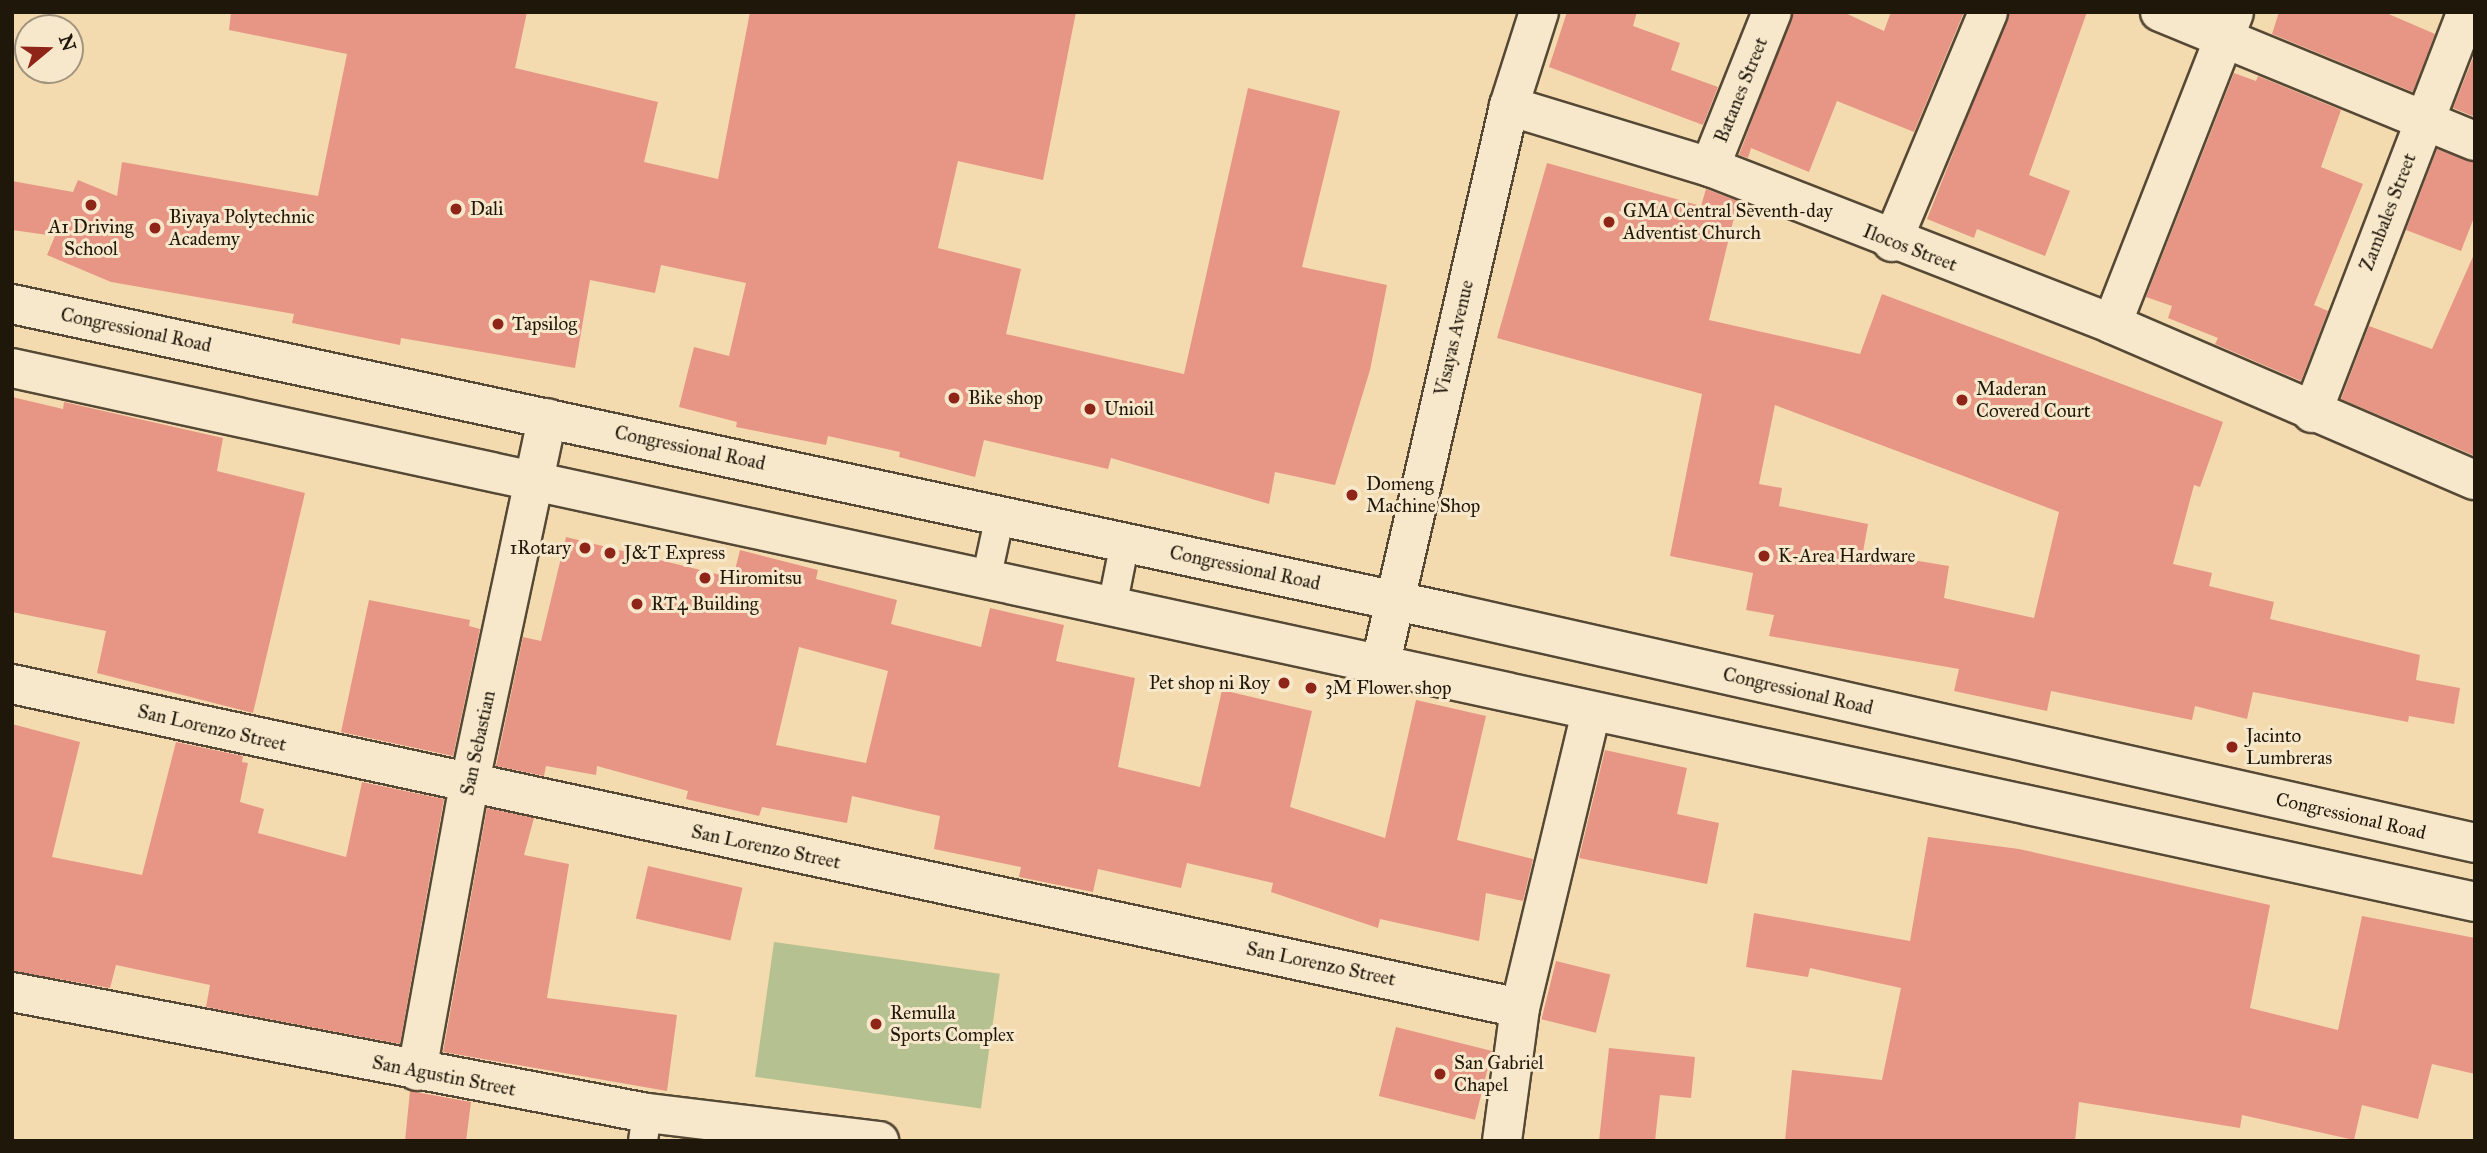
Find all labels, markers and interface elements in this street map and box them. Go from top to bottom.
north arrow [14,14,84,84]
text: N [54,31,81,54]
street label: Batanes Street [1709,34,1773,146]
street label: Zambales Street [2355,150,2421,274]
marker: A1 Driving School [83,197,99,213]
place label: Dali [470,198,503,220]
place label: GMA Central Seventh-day Adventist Church [1623,200,1833,244]
marker: Dali [448,201,464,217]
place label: Biyaya Polytechnic Academy [169,206,314,250]
marker: GMA Central Seventh-day Adventist Church [1601,214,1617,230]
place label: A1 Driving School [48,216,134,260]
marker: Biyaya Polytechnic Academy [147,220,163,236]
street label: Ilocos Street [1860,220,1960,276]
street label: Visayas Avenue [1430,278,1478,398]
street label: Congressional Road [59,303,213,357]
place label: Tapsilog [512,313,577,335]
marker: Tapsilog [490,316,506,332]
place label: Maderan Covered Court [1976,378,2091,422]
place label: Bike shop [968,387,1043,409]
marker: Bike shop [946,390,962,406]
marker: Maderan Covered Court [1954,392,1970,408]
place label: Unioil [1104,398,1154,420]
marker: Unioil [1082,401,1098,417]
street label: Congressional Road [613,421,767,475]
place label: Domeng Machine Shop [1366,473,1480,517]
marker: Domeng Machine Shop [1344,487,1360,503]
place label: 1Rotary [510,537,571,559]
marker: 1Rotary [577,540,593,556]
street label: Congressional Road [1168,541,1322,595]
place label: J&T Express [624,542,725,564]
marker: J&T Express [602,545,618,561]
place label: K-Area Hardware [1778,545,1915,567]
marker: K-Area Hardware [1756,548,1772,564]
place label: Hiromitsu [719,567,802,589]
marker: Hiromitsu [697,570,713,586]
place label: RT4 Building [651,593,759,615]
marker: RT4 Building [629,596,645,612]
street label: Congressional Road [1721,663,1875,719]
place label: Pet shop ni Roy [1149,672,1270,694]
marker: Pet shop ni Roy [1276,675,1292,691]
place label: 3M Flower shop [1325,677,1451,699]
marker: 3M Flower shop [1303,680,1319,696]
street label: San Sebastian [456,688,500,798]
street label: San Lorenzo Street [135,700,289,756]
place label: Jacinto Lumbreras [2246,725,2332,769]
marker: Jacinto Lumbreras [2224,739,2240,755]
street label: Congressional Road [2274,788,2428,844]
street label: San Lorenzo Street [689,820,843,874]
street label: San Lorenzo Street [1244,937,1398,991]
place label: Remulla Sports Complex [890,1002,1014,1046]
marker: Remulla Sports Complex [868,1016,884,1032]
street label: San Agustin Street [370,1051,518,1101]
place label: San Gabriel Chapel [1454,1052,1544,1096]
marker: San Gabriel Chapel [1432,1066,1448,1082]

